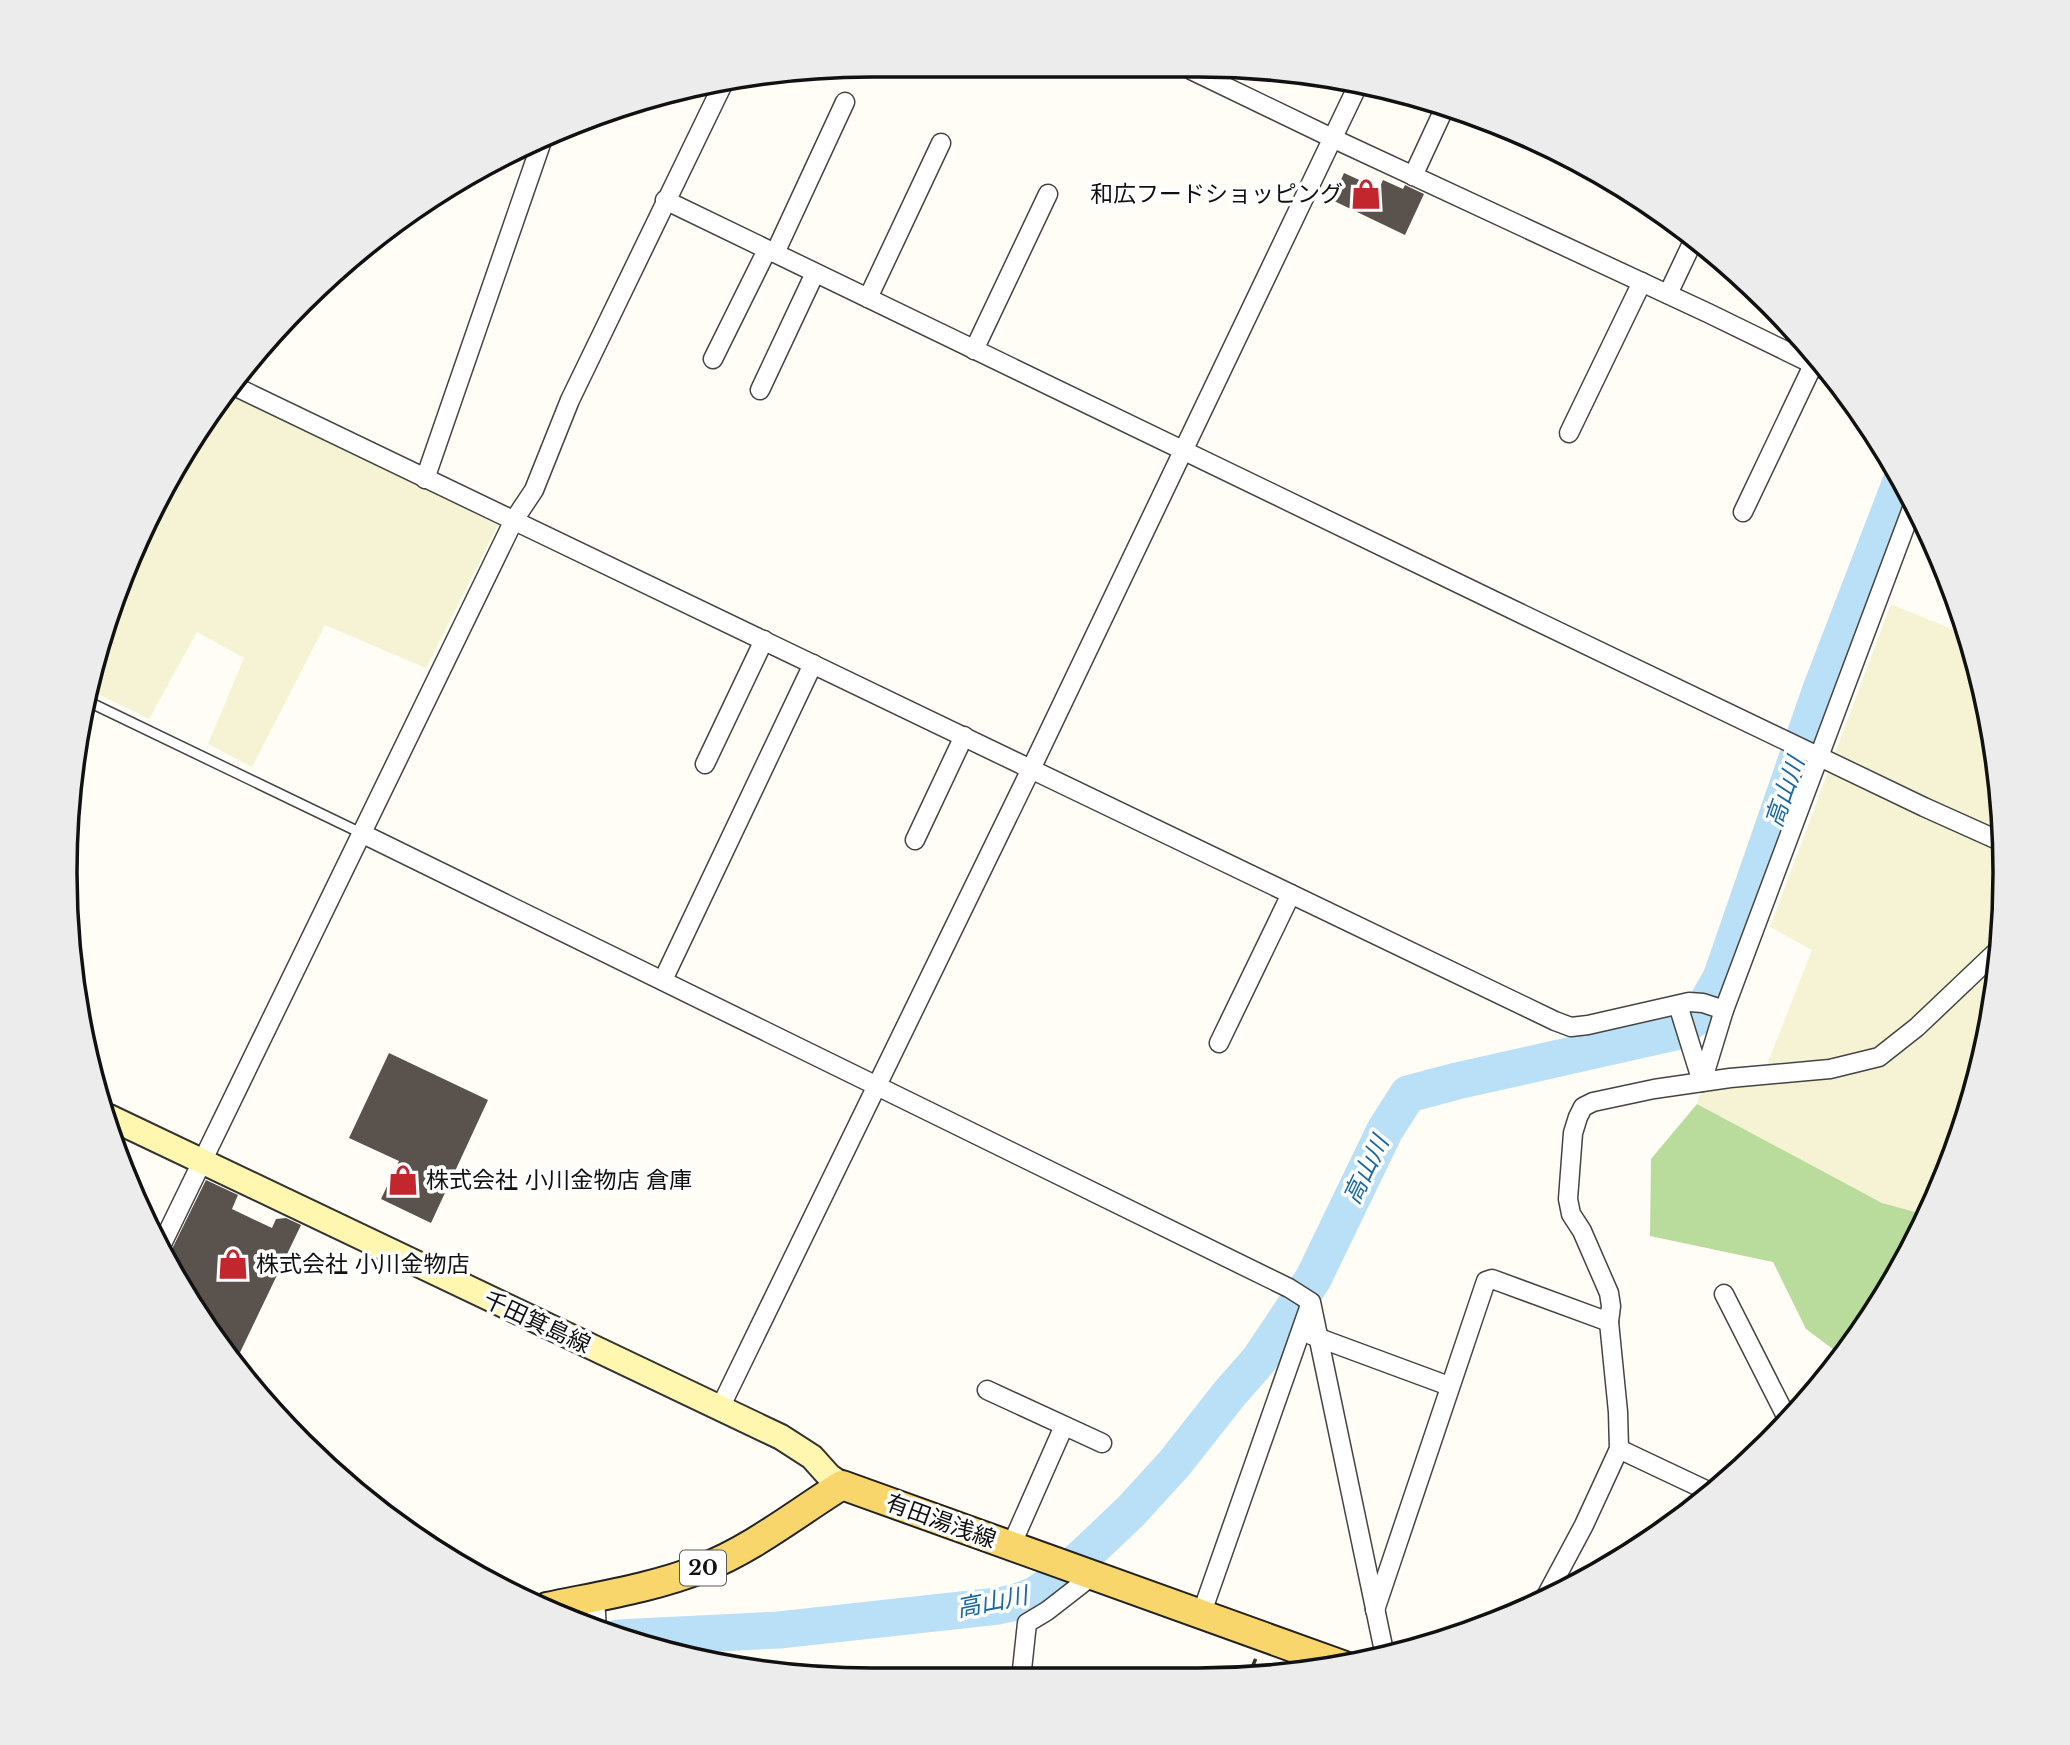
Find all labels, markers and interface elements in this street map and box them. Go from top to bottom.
shop icon: 和広フードショッピング [1349,177,1383,211]
place label: 和広フードショッピング [1090,180,1343,208]
water label: 高山川 [1759,750,1811,831]
water label: 高山川 [1337,1128,1396,1208]
shop icon: 株式会社 小川金物店 倉庫 [386,1163,420,1197]
place label: 株式会社 小川金物店 倉庫 [426,1166,692,1194]
shop icon: 株式会社 小川金物店 [216,1247,250,1281]
place label: 株式会社 小川金物店 [256,1250,470,1278]
street label: 千田箕島線 [479,1285,595,1359]
street label: 有田湯浅線 [882,1488,1000,1554]
road number: 20 [680,1550,726,1586]
water label: 高山川 [954,1580,1033,1623]

